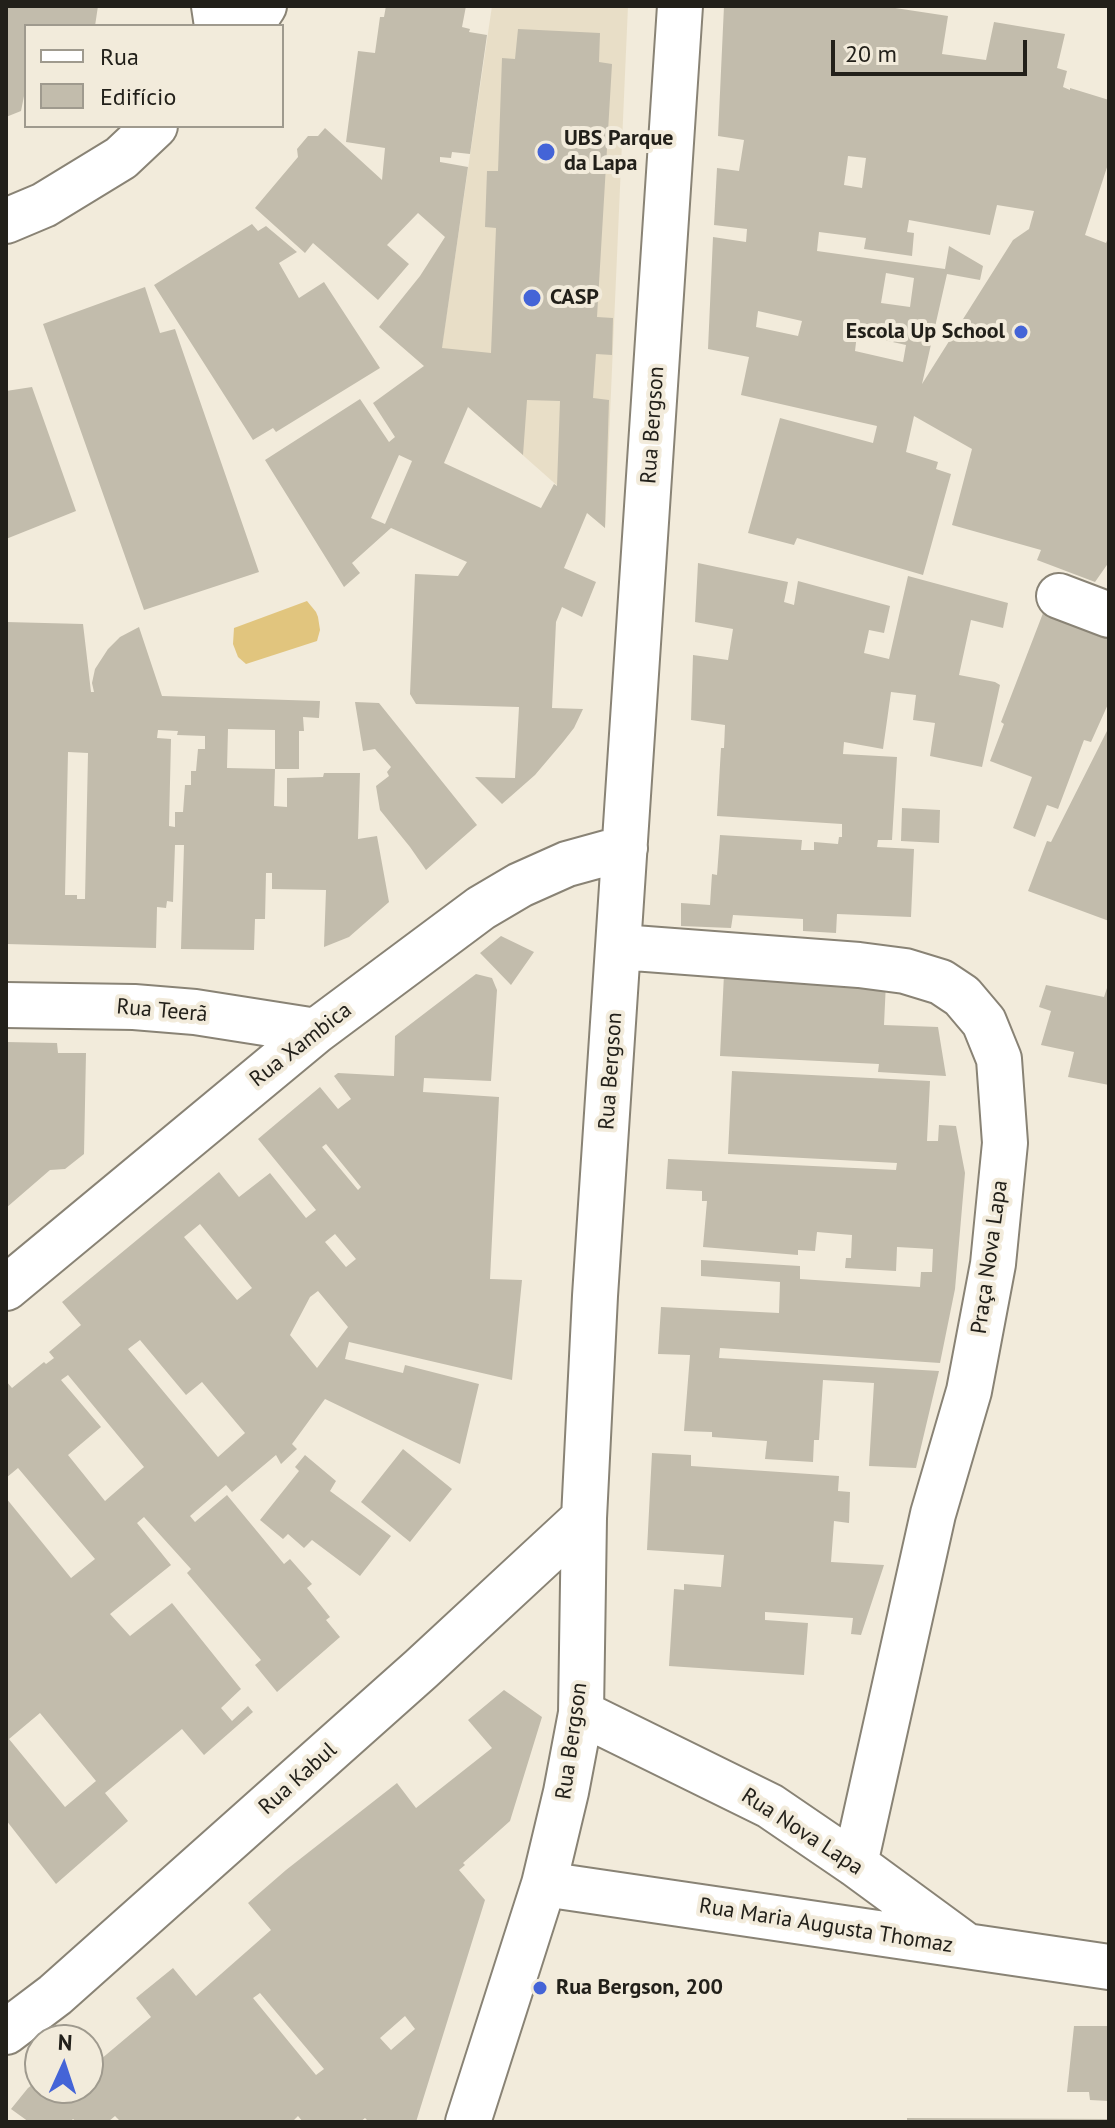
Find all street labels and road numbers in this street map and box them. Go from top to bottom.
street label: Rua Bergson [636,365,670,485]
street label: Rua Teerã [115,994,209,1028]
street label: Rua Xambica [245,997,357,1093]
street label: Rua Bergson [594,1011,628,1131]
street label: Praça Nova Lapa [966,1178,1014,1336]
street label: Rua Bergson [551,1681,593,1801]
street label: Rua Kabul [254,1737,342,1821]
street label: Rua Nova Lapa [736,1783,868,1881]
street label: Rua Maria Augusta Thomaz [697,1893,955,1959]

